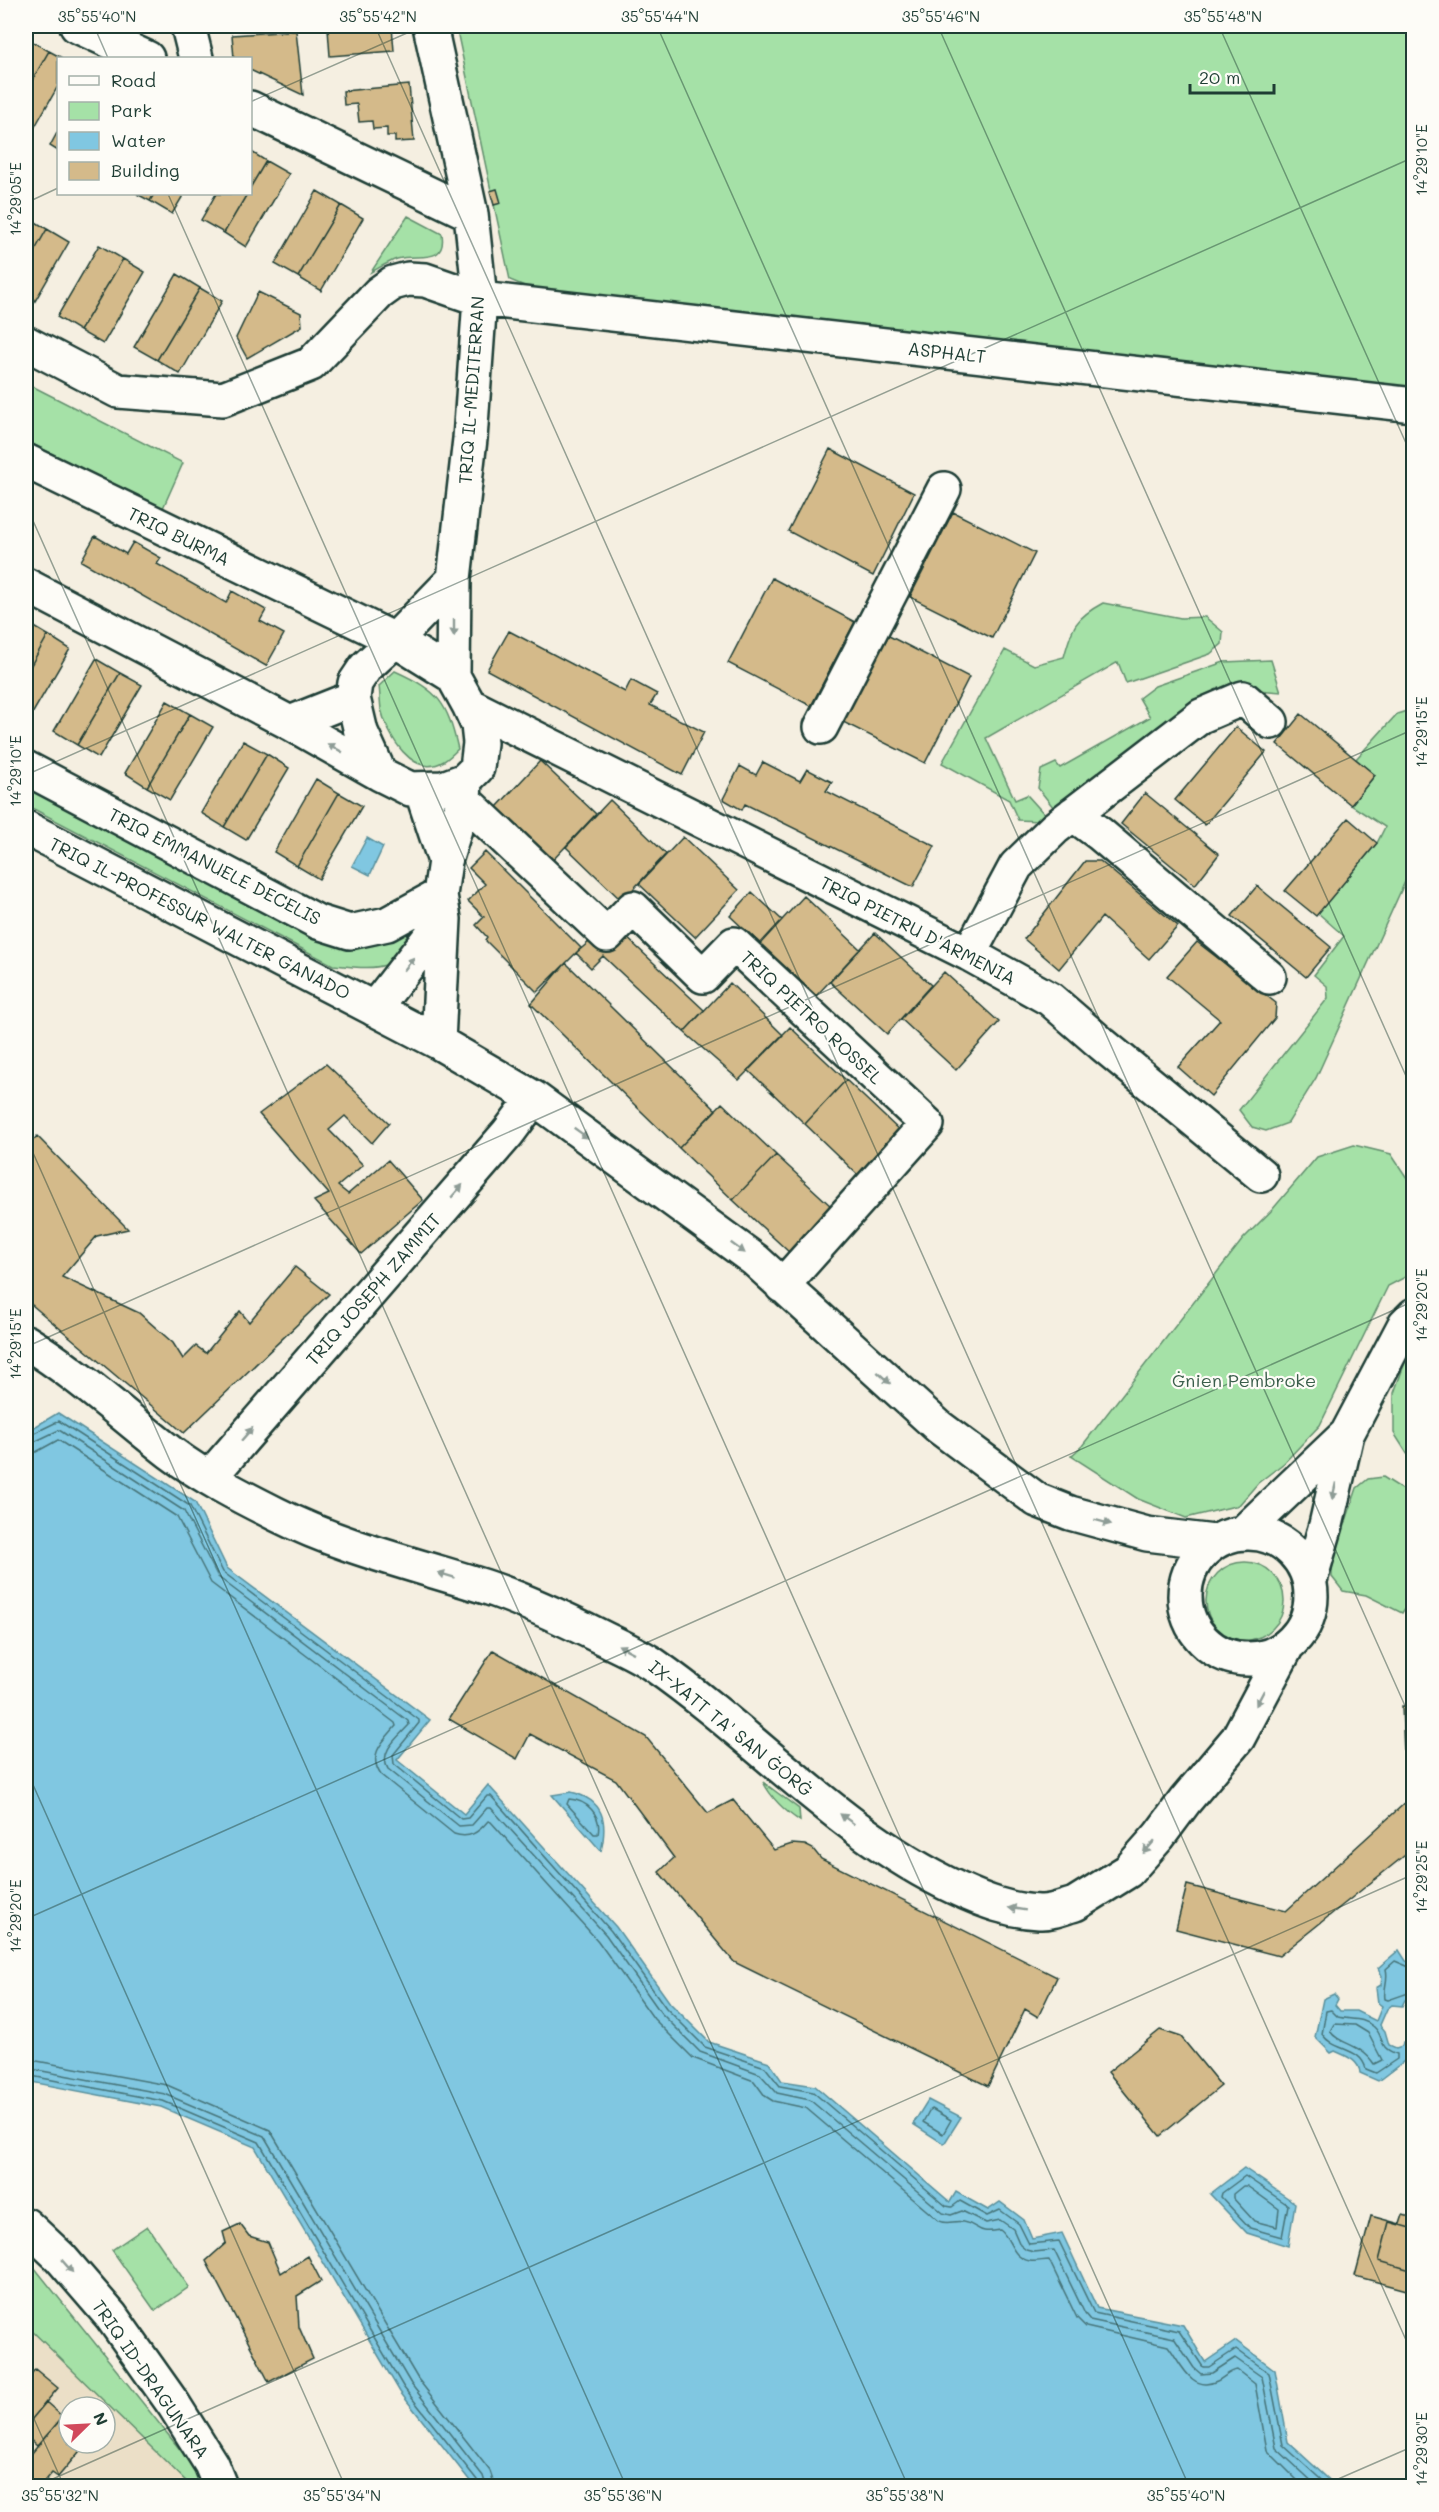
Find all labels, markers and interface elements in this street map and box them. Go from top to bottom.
text: 35°55'40"N [58,6,136,26]
text: 35°55'42"N [339,6,417,26]
text: 35°55'44"N [621,6,699,26]
text: 35°55'46"N [902,6,980,26]
text: 35°55'48"N [1184,6,1262,26]
legend [57,57,252,195]
scale bar [1190,57,1274,95]
text: 20 m [1199,65,1240,89]
text: Road [111,68,156,92]
text: Park [111,98,152,122]
text: 14°29'10"E [1411,124,1431,196]
text: Water [111,128,166,152]
text: Building [111,158,179,182]
text: 14°29'05"E [5,162,25,236]
street label: TRIQ IL-MEDITERRAN [452,295,490,485]
street label: ASPHALT [907,336,987,368]
street label: TRIQ BURMA [124,501,234,571]
one-way arrow [449,618,459,637]
text: 14°29'15"E [1411,696,1431,768]
text: 14°29'10"E [5,735,25,807]
one-way arrow [326,743,343,753]
street label: TRIQ EMMANUELE DECELIS [105,802,325,930]
street label: TRIQ IL-PROFESSUR WALTER GANADO [46,831,354,1005]
street label: TRIQ PIETRU D'ARMENIA [816,870,1020,990]
street label: TRIQ PIETRO ROSSEL [736,945,889,1090]
one-way arrow [402,956,414,971]
one-way arrow [572,1127,588,1139]
one-way arrow [450,1184,463,1199]
street label: TRIQ JOSEPH ZAMMIT [300,1208,446,1370]
one-way arrow [730,1242,746,1254]
text: 14°29'20"E [1411,1268,1431,1342]
text: 14°29'15"E [5,1308,25,1380]
park label: Ġnien Pembroke [1172,1368,1316,1392]
one-way arrow [876,1371,891,1385]
one-way arrow [241,1426,254,1442]
one-way arrow [1328,1482,1338,1500]
one-way arrow [1095,1518,1113,1527]
one-way arrow [437,1570,455,1579]
one-way arrow [617,1645,635,1655]
street label: IX-XATT TA' SAN ĠORĠ [644,1654,818,1802]
one-way arrow [1255,1689,1265,1706]
one-way arrow [839,1814,854,1826]
one-way arrow [1142,1840,1156,1855]
text: 14°29'25"E [1411,1840,1431,1913]
text: 14°29'20"E [5,1879,25,1953]
one-way arrow [1008,1904,1027,1913]
one-way arrow [60,2258,73,2273]
street label: TRIQ ID-DRAGUNARA [88,2296,214,2462]
north arrow [57,2395,117,2455]
text: 14°29'30"E [1411,2412,1431,2486]
text: 35°55'32"N [21,2485,99,2505]
text: 35°55'34"N [303,2485,381,2505]
text: 35°55'36"N [584,2485,662,2505]
text: 35°55'38"N [866,2485,944,2505]
text: 35°55'40"N [1147,2485,1225,2505]

